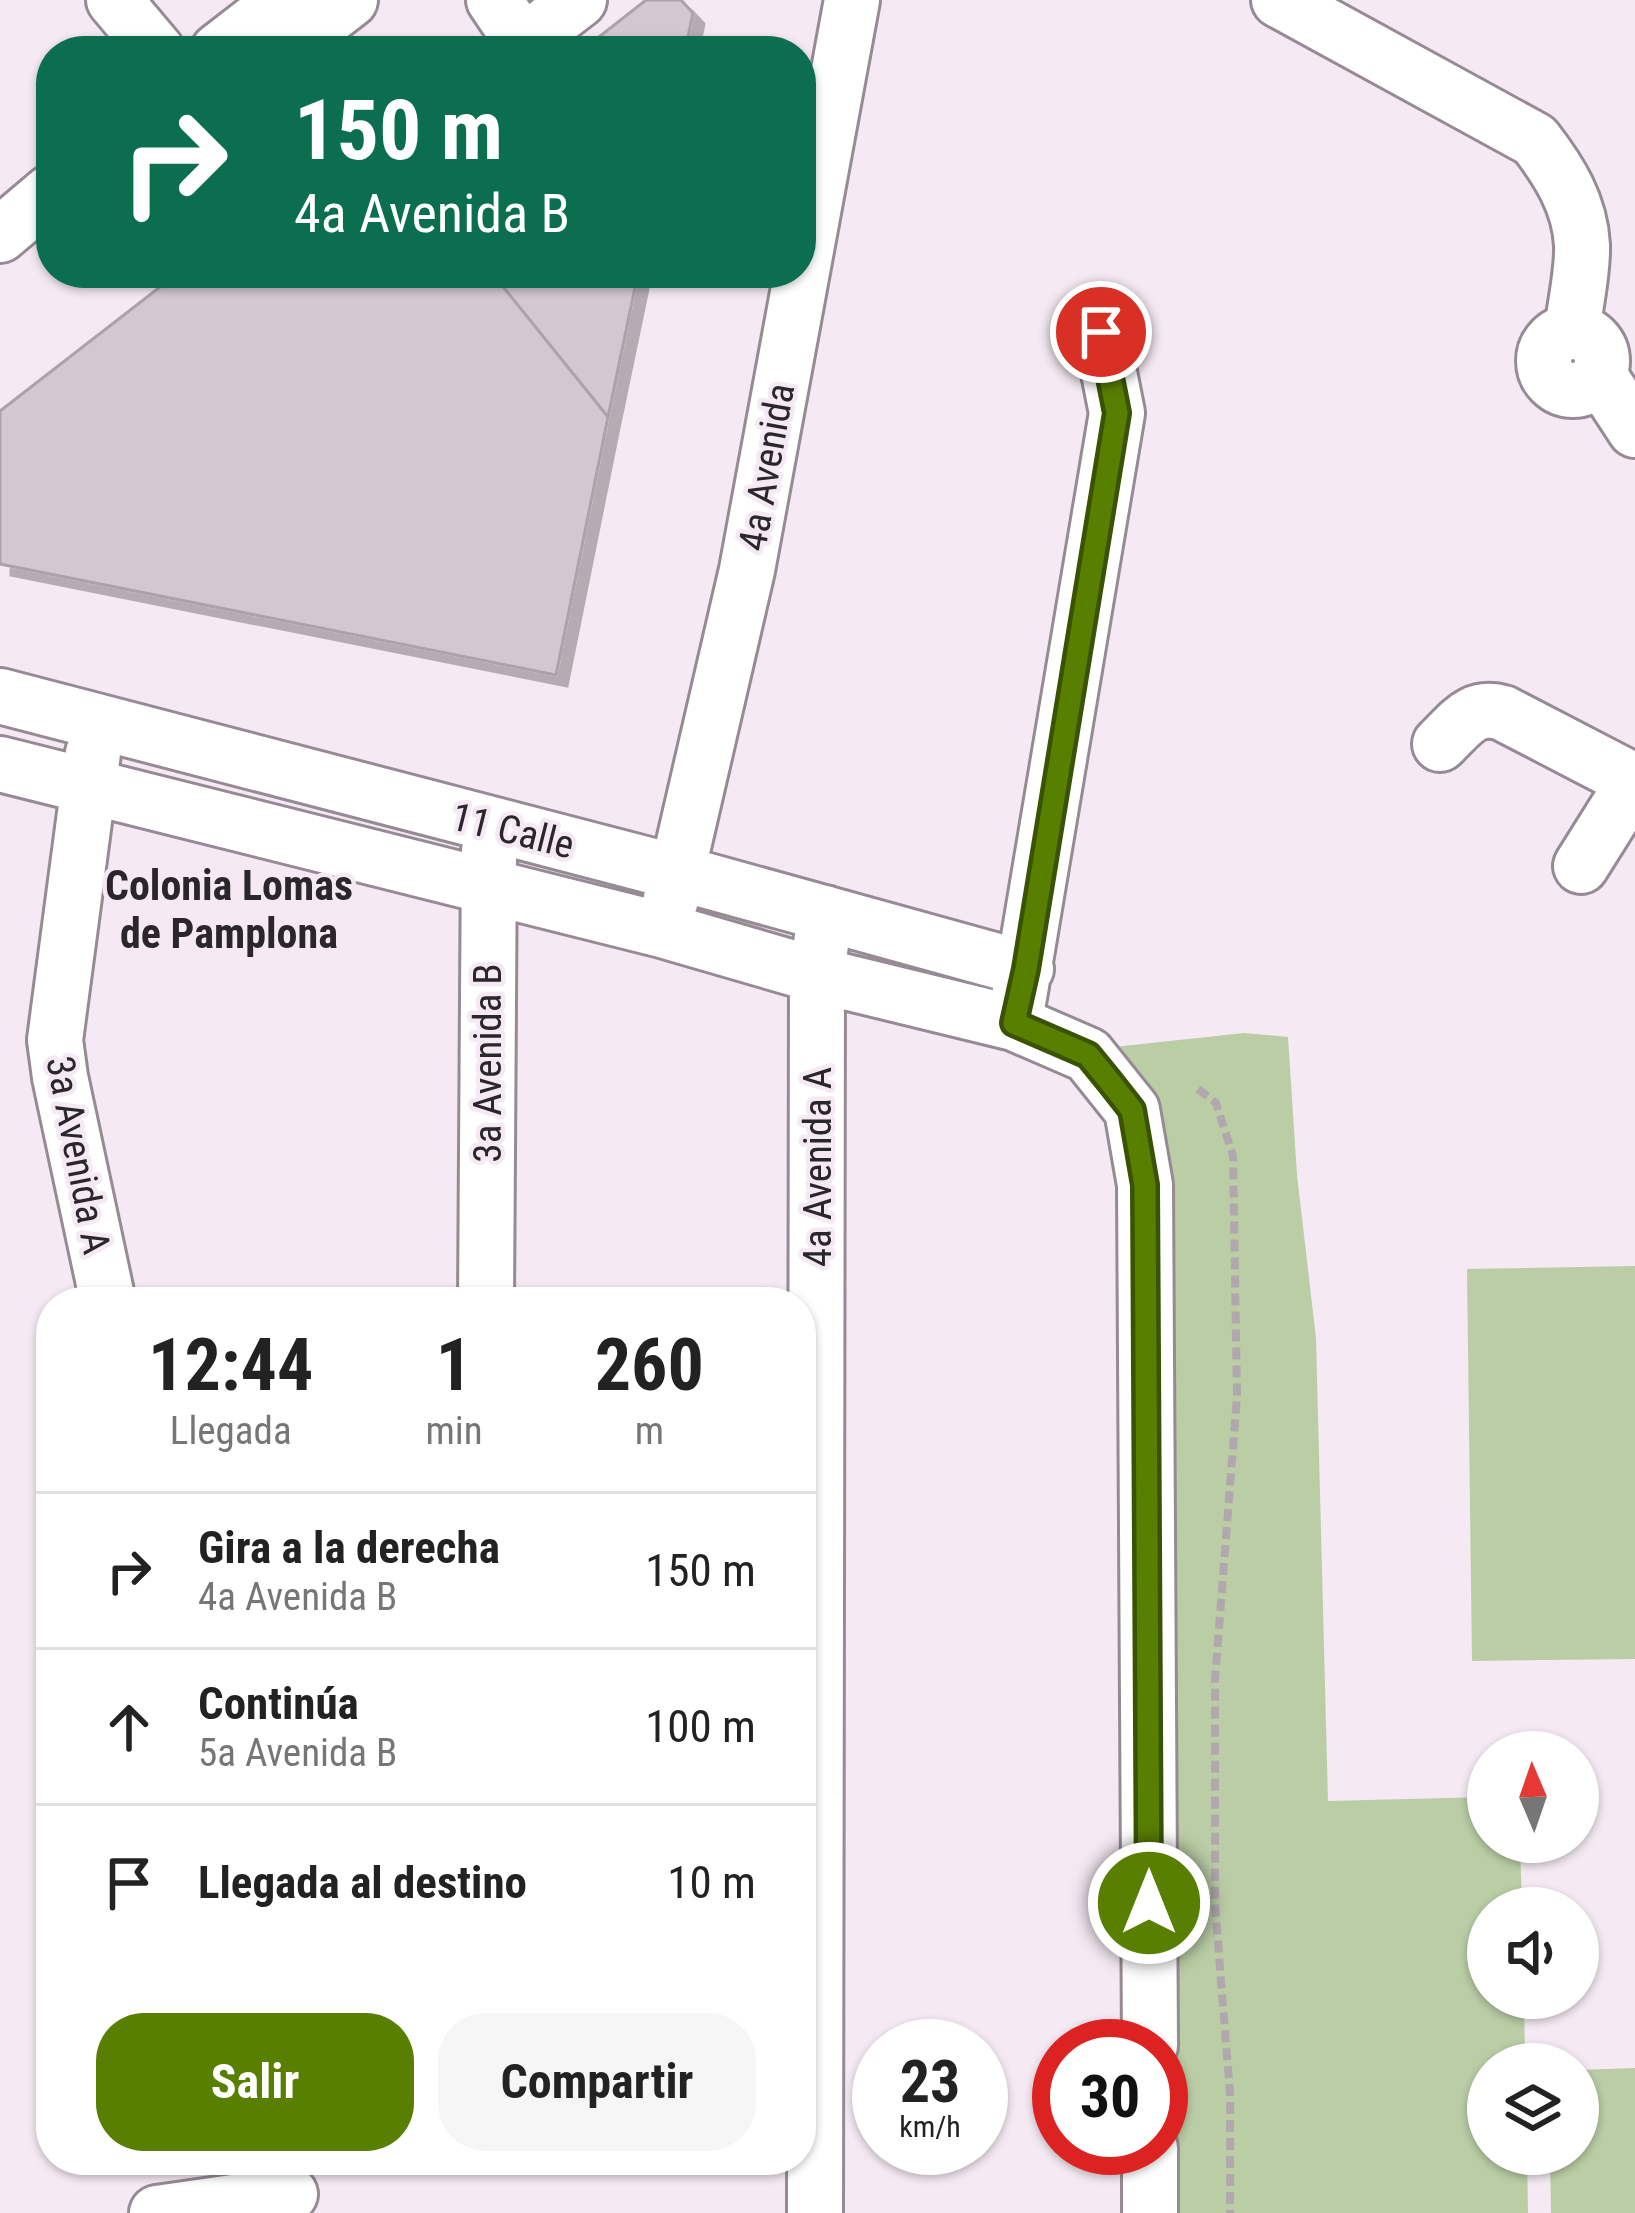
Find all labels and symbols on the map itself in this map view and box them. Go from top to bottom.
pin [1050,281,1152,383]
street label: 4a Avenida [730,380,804,554]
street label: 11 Calle [447,794,579,868]
district label: Colonia Lomas de Pamplona [105,861,353,958]
street label: 3a Avenida B [465,963,511,1163]
street label: 3a Avenida A [36,1052,120,1258]
street label: 4a Avenida A [795,1067,841,1267]
north arrow [1467,1731,1599,1863]
position arrow [1086,1840,1212,1966]
speed limit sign: 30 [1032,2019,1188,2175]

